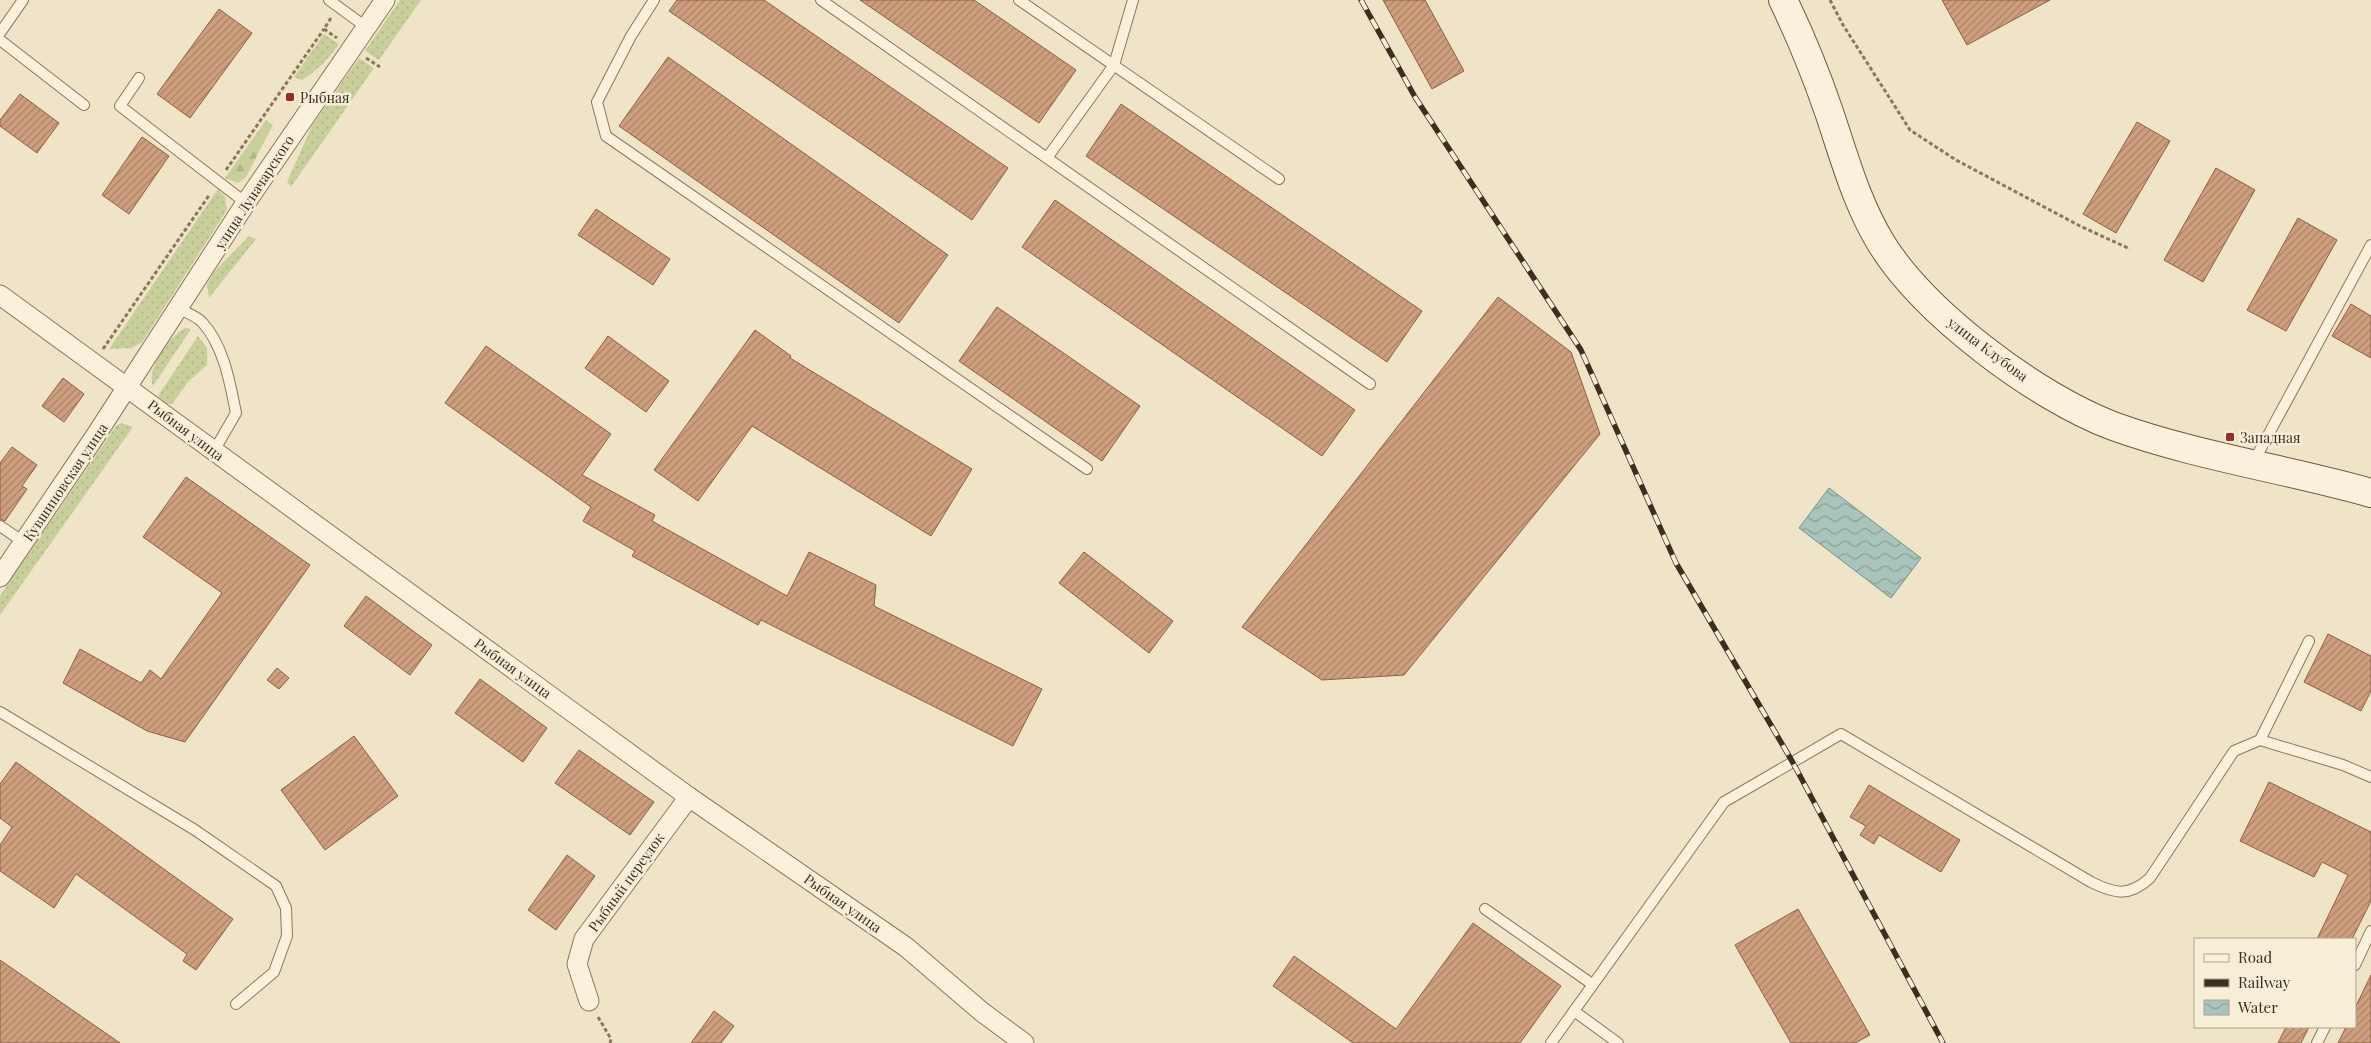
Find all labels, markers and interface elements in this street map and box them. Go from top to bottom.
place label: Рыбная [300,88,350,107]
marker: Рыбная [284,91,296,103]
street label: улица Луначарского [209,131,298,254]
street label: улица Клубова [1943,312,2032,385]
street label: Рыбная улица [144,395,228,465]
street label: Кувшиновская улица [18,419,112,545]
place label: Западная [2240,428,2301,447]
marker: Западная [2224,431,2236,443]
street label: Рыбная улица [471,634,555,702]
street label: Рыбный переулок [584,829,668,935]
street label: Рыбная улица [800,869,886,937]
legend [2194,938,2356,1028]
text: Road [2238,947,2272,967]
text: Railway [2238,972,2291,992]
text: Water [2237,997,2278,1017]

